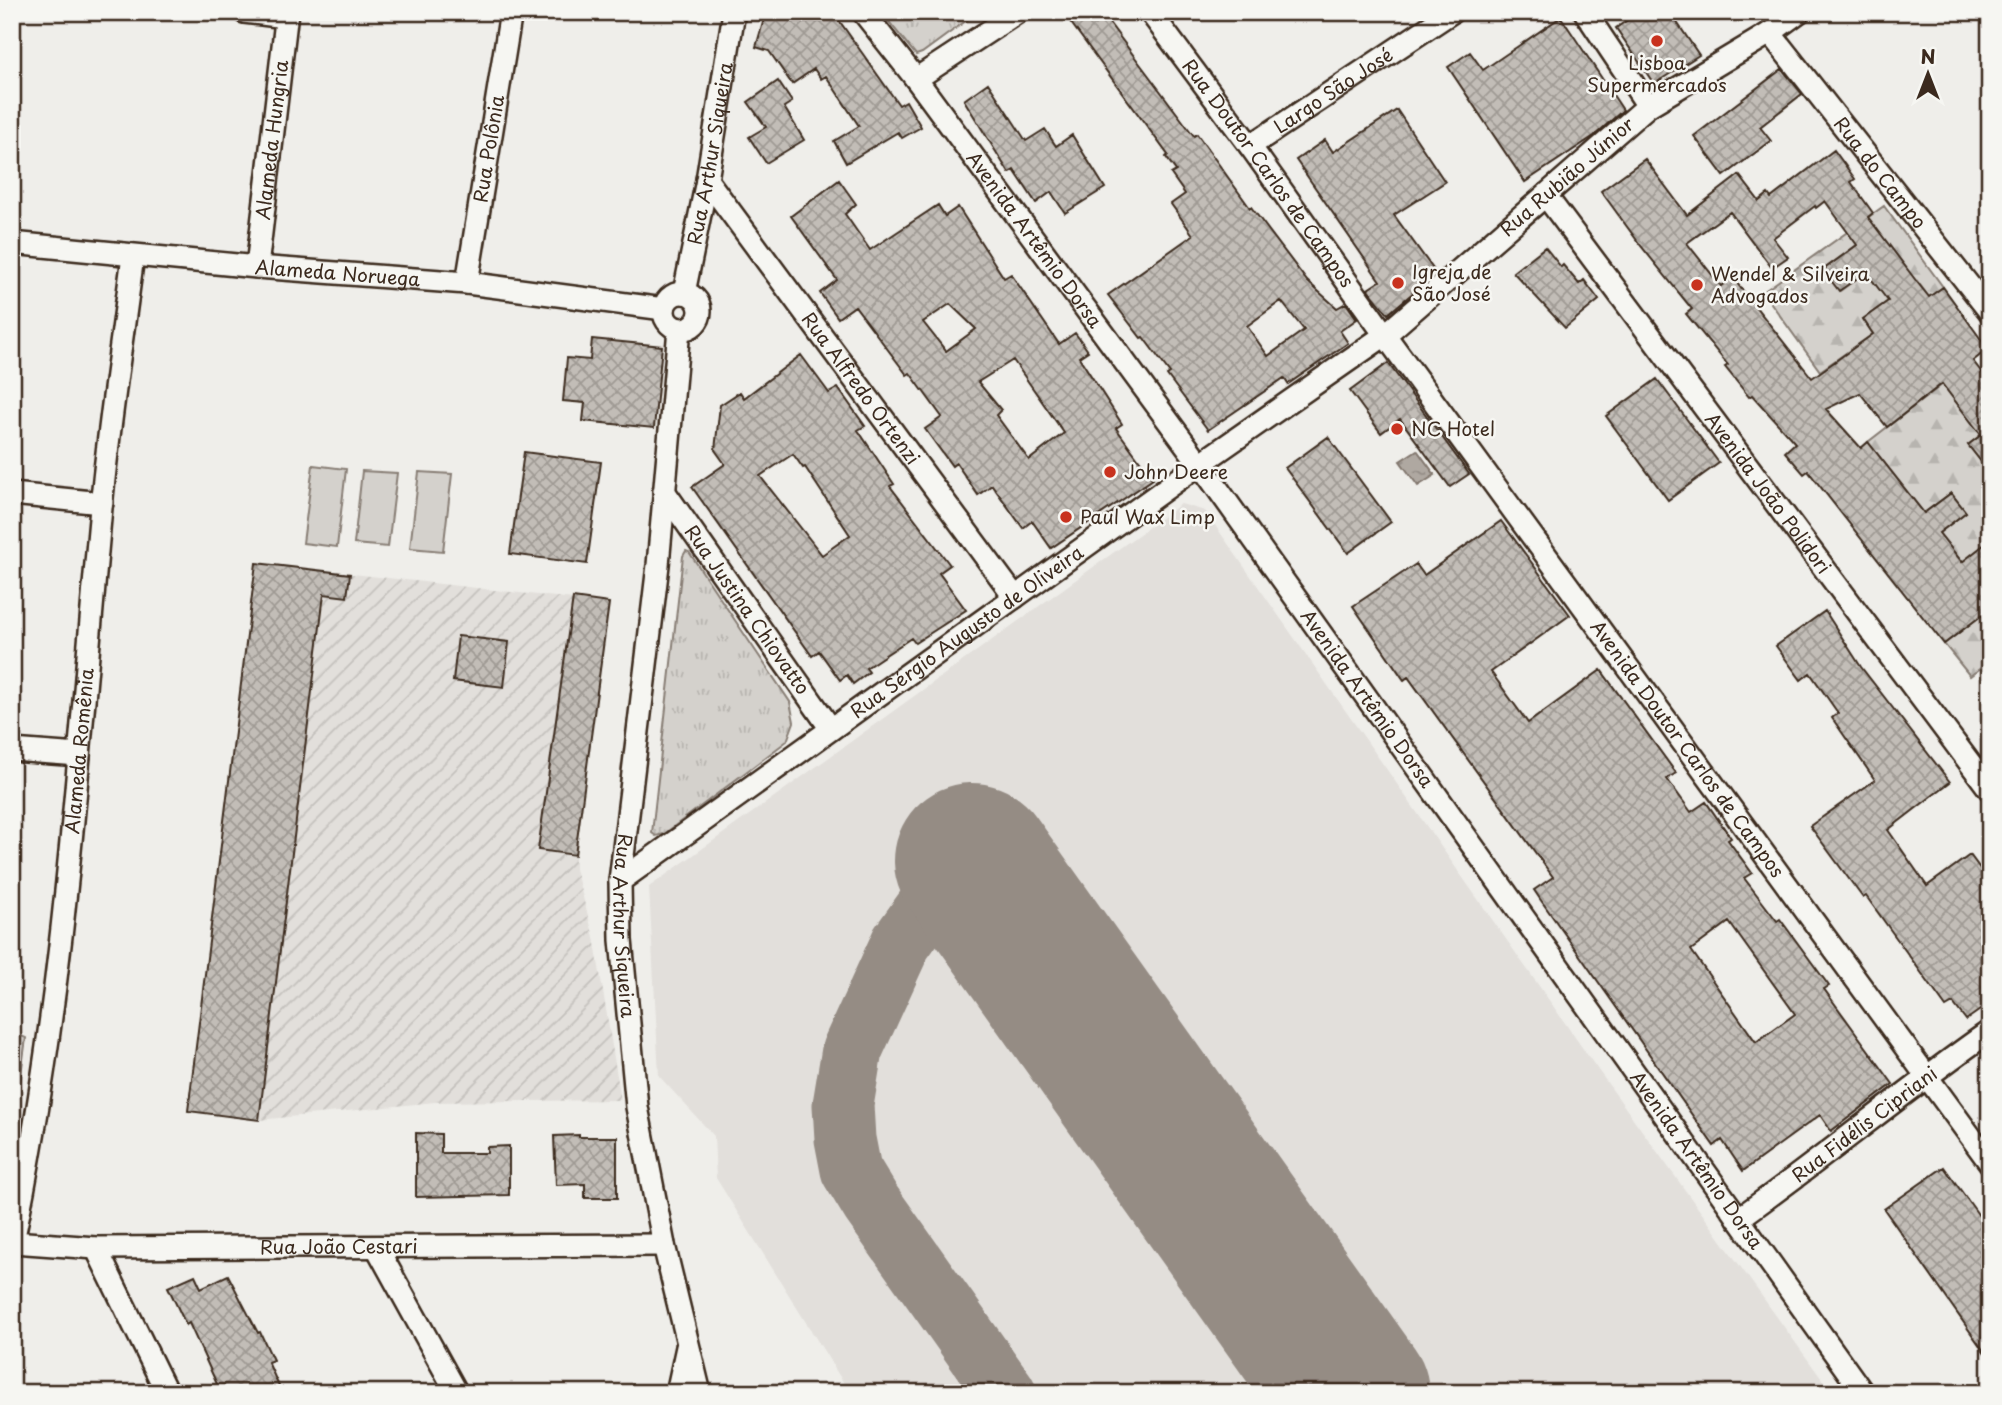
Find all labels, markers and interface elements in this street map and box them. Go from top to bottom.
marker: Lisboa Supermercados [1649,33,1665,49]
north arrow [1894,38,1964,108]
street label: Largo São José [1268,40,1398,140]
text: N [1920,42,1936,70]
place label: Lisboa Supermercados [1587,48,1727,98]
street label: Rua Doutor Carlos de Campos [1177,53,1362,293]
street label: Alameda Hungria [248,57,294,221]
street label: Rua Arthur Siqueira [679,60,739,247]
street label: Rua Polônia [465,92,510,205]
street label: Rua Rubião Júnior [1493,109,1640,242]
street label: Rua do Campo [1828,110,1934,234]
street label: Avenida Artêmio Dorsa [961,145,1110,333]
street label: Alameda Noruega [254,252,421,292]
place label: Igreja de São José [1412,257,1492,307]
place label: Wendel & Silveira Advogados [1711,259,1869,309]
marker: Igreja de São José [1390,275,1406,291]
marker: Wendel & Silveira Advogados [1689,277,1705,293]
street label: Rua Alfredo Ortenzi [796,306,927,470]
street label: Avenida João Polidori [1699,406,1839,579]
place label: NC Hotel [1411,414,1495,442]
marker: NC Hotel [1389,421,1405,437]
place label: John Deere [1124,457,1228,485]
marker: John Deere [1102,464,1118,480]
place label: Paul Wax Limp [1080,502,1215,530]
marker: Paul Wax Limp [1058,509,1074,525]
street label: Rua Justina Chiovatto [679,519,817,700]
street label: Rua Sérgio Augusto de Oliveira [844,537,1089,724]
street label: Avenida Artêmio Dorsa [1295,603,1442,793]
street label: Avenida Doutor Carlos de Campos [1585,614,1792,883]
street label: Alameda Romênia [57,667,100,835]
street label: Rua Arthur Siqueira [607,832,643,1019]
street label: Rua Fidélis Cipriani [1785,1059,1943,1188]
street label: Avenida Artêmio Dorsa [1624,1065,1771,1255]
street label: Rua João Cestari [260,1231,418,1260]

